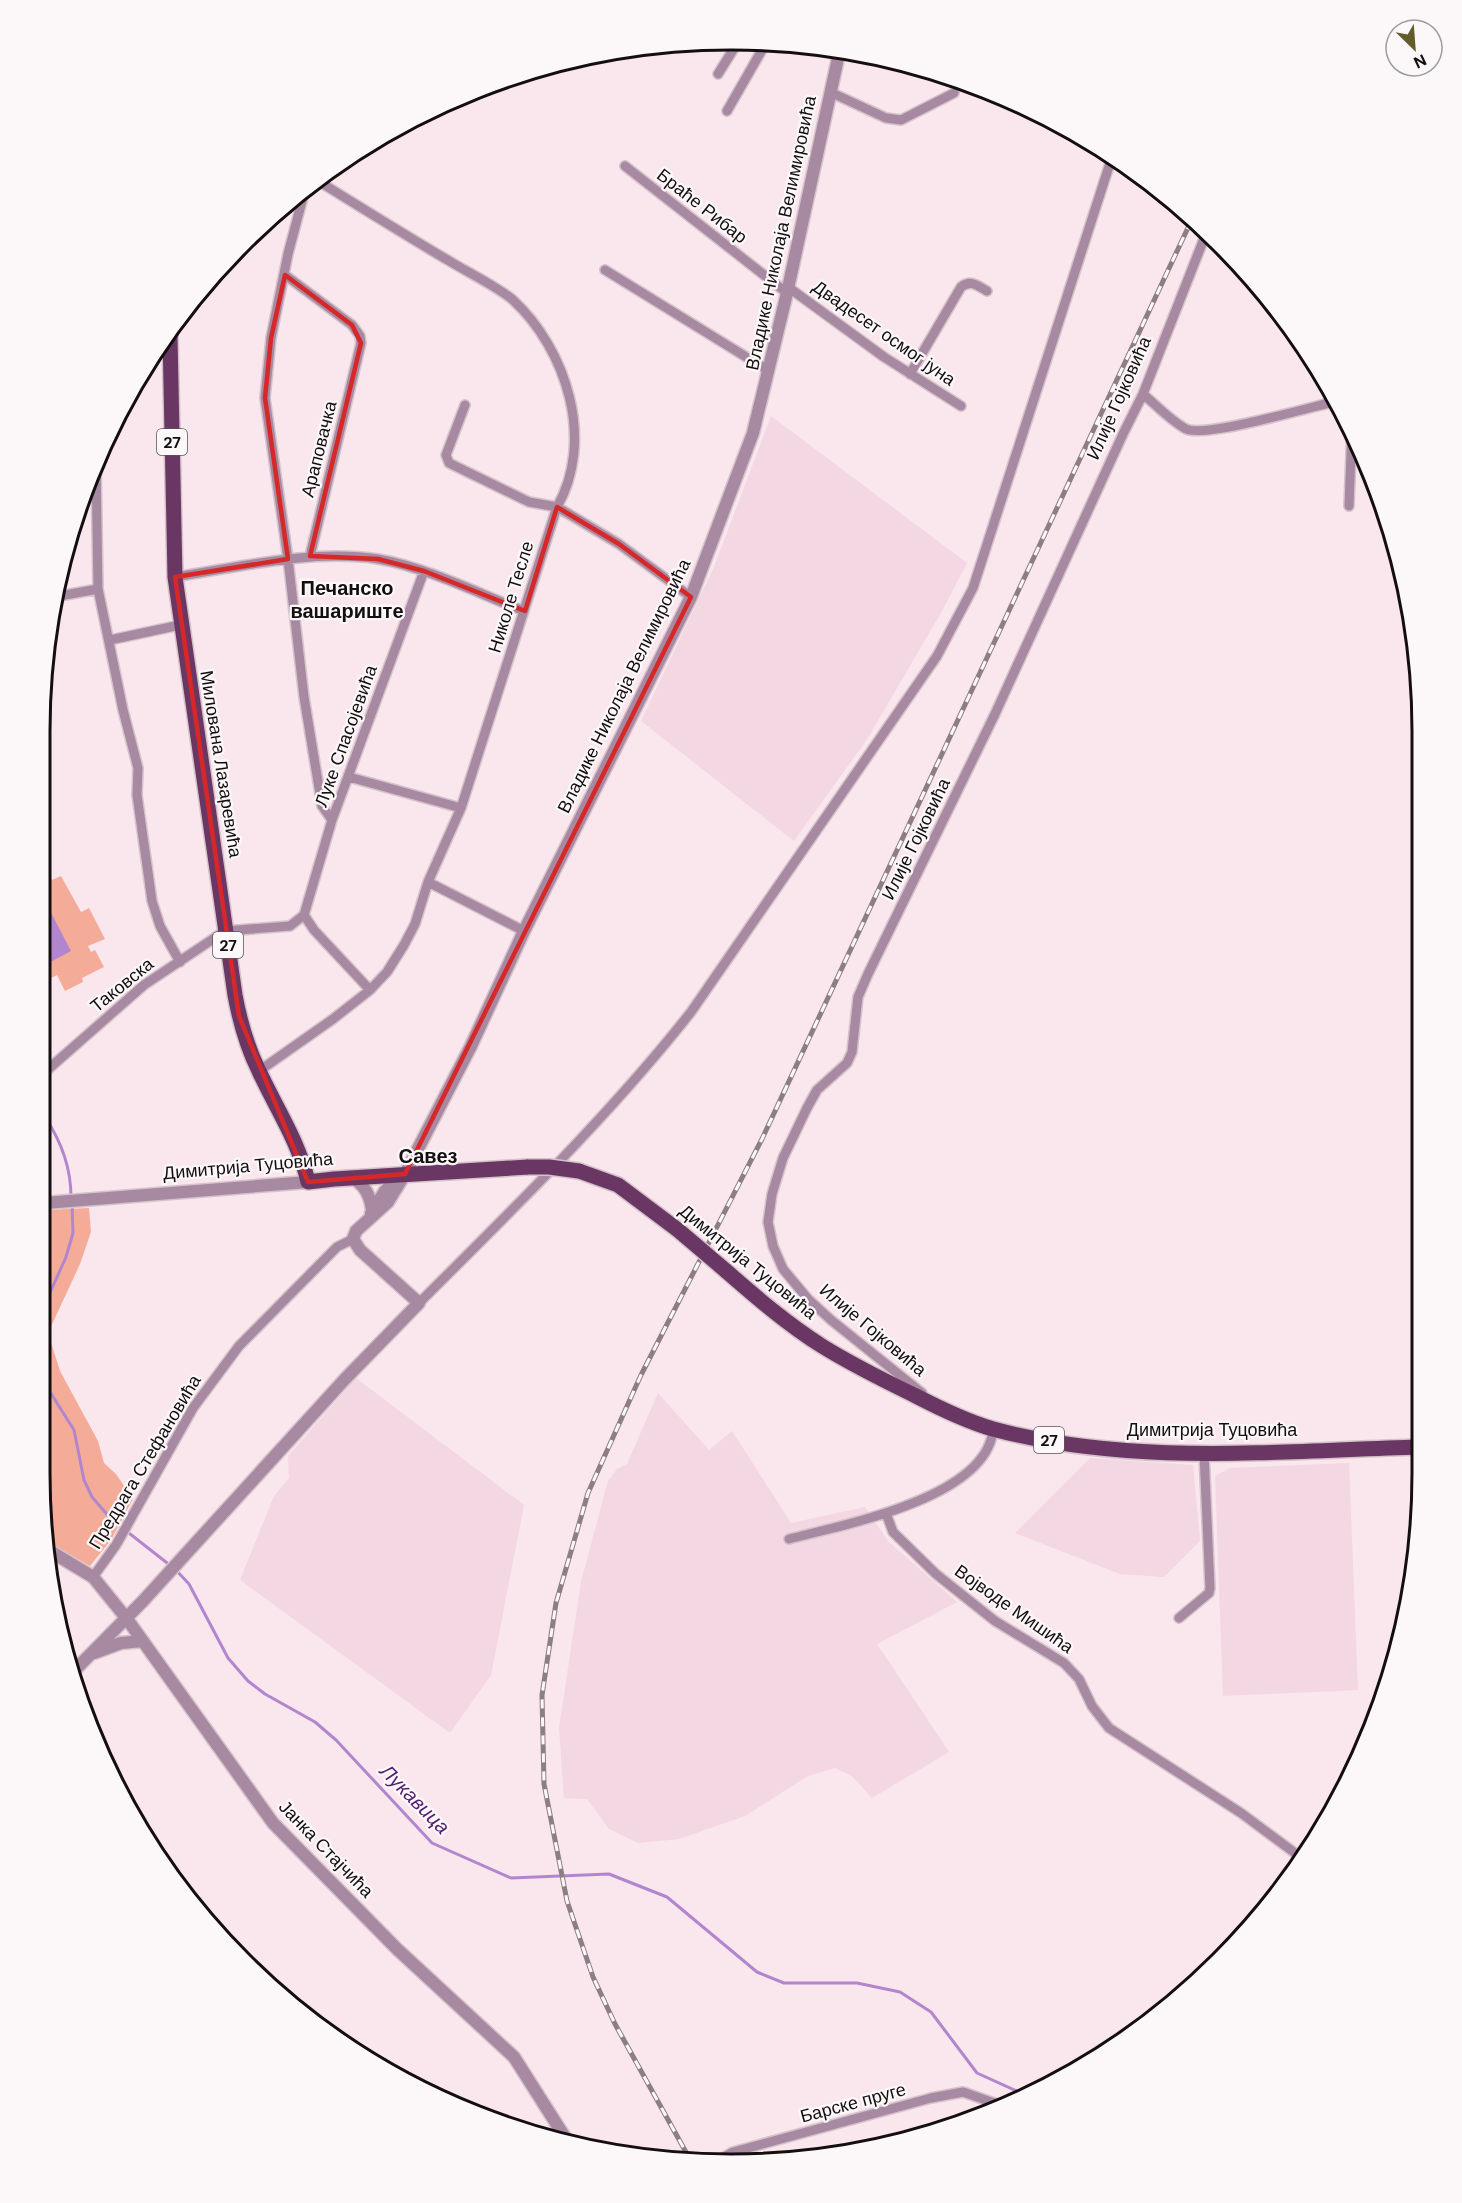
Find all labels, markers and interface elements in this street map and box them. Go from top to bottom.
north arrow [1384,18,1444,78]
text: N [1410,49,1430,73]
street label: Владике Николаја Велимировића [740,93,822,372]
street label: Браће Рибар [652,163,752,249]
street label: Двадесет осмог јуна [808,275,961,392]
street label: Илије Гојковића [1081,332,1157,463]
street label: Араповачка [295,397,343,500]
road number: 27 [157,429,187,455]
street label: Николе Тесле [483,538,539,656]
street label: Владике Николаја Велимировића [552,554,697,817]
district label: Печанско вашариште [290,575,404,624]
street label: Луке Спасојевића [309,661,383,810]
street label: Милована Лазаревића [194,669,248,860]
street label: Илије Гојковића [876,773,956,904]
road number: 27 [213,932,243,958]
street label: Таковска [85,951,159,1018]
district label: Савез [399,1143,458,1169]
street label: Димитрија Туцовића [162,1147,335,1185]
street label: Димитрија Туцовића [674,1199,823,1326]
street label: Илије Гојковића [815,1278,932,1382]
street label: Предрага Стефановића [83,1369,207,1554]
street label: Димитрија Туцовића [1127,1418,1298,1442]
road number: 27 [1034,1427,1064,1453]
street label: Војводе Мишића [950,1559,1079,1660]
water label: Лукавица [373,1757,456,1840]
street label: Јанка Стајчића [273,1795,379,1904]
street label: Барске пруге [798,2077,908,2129]

